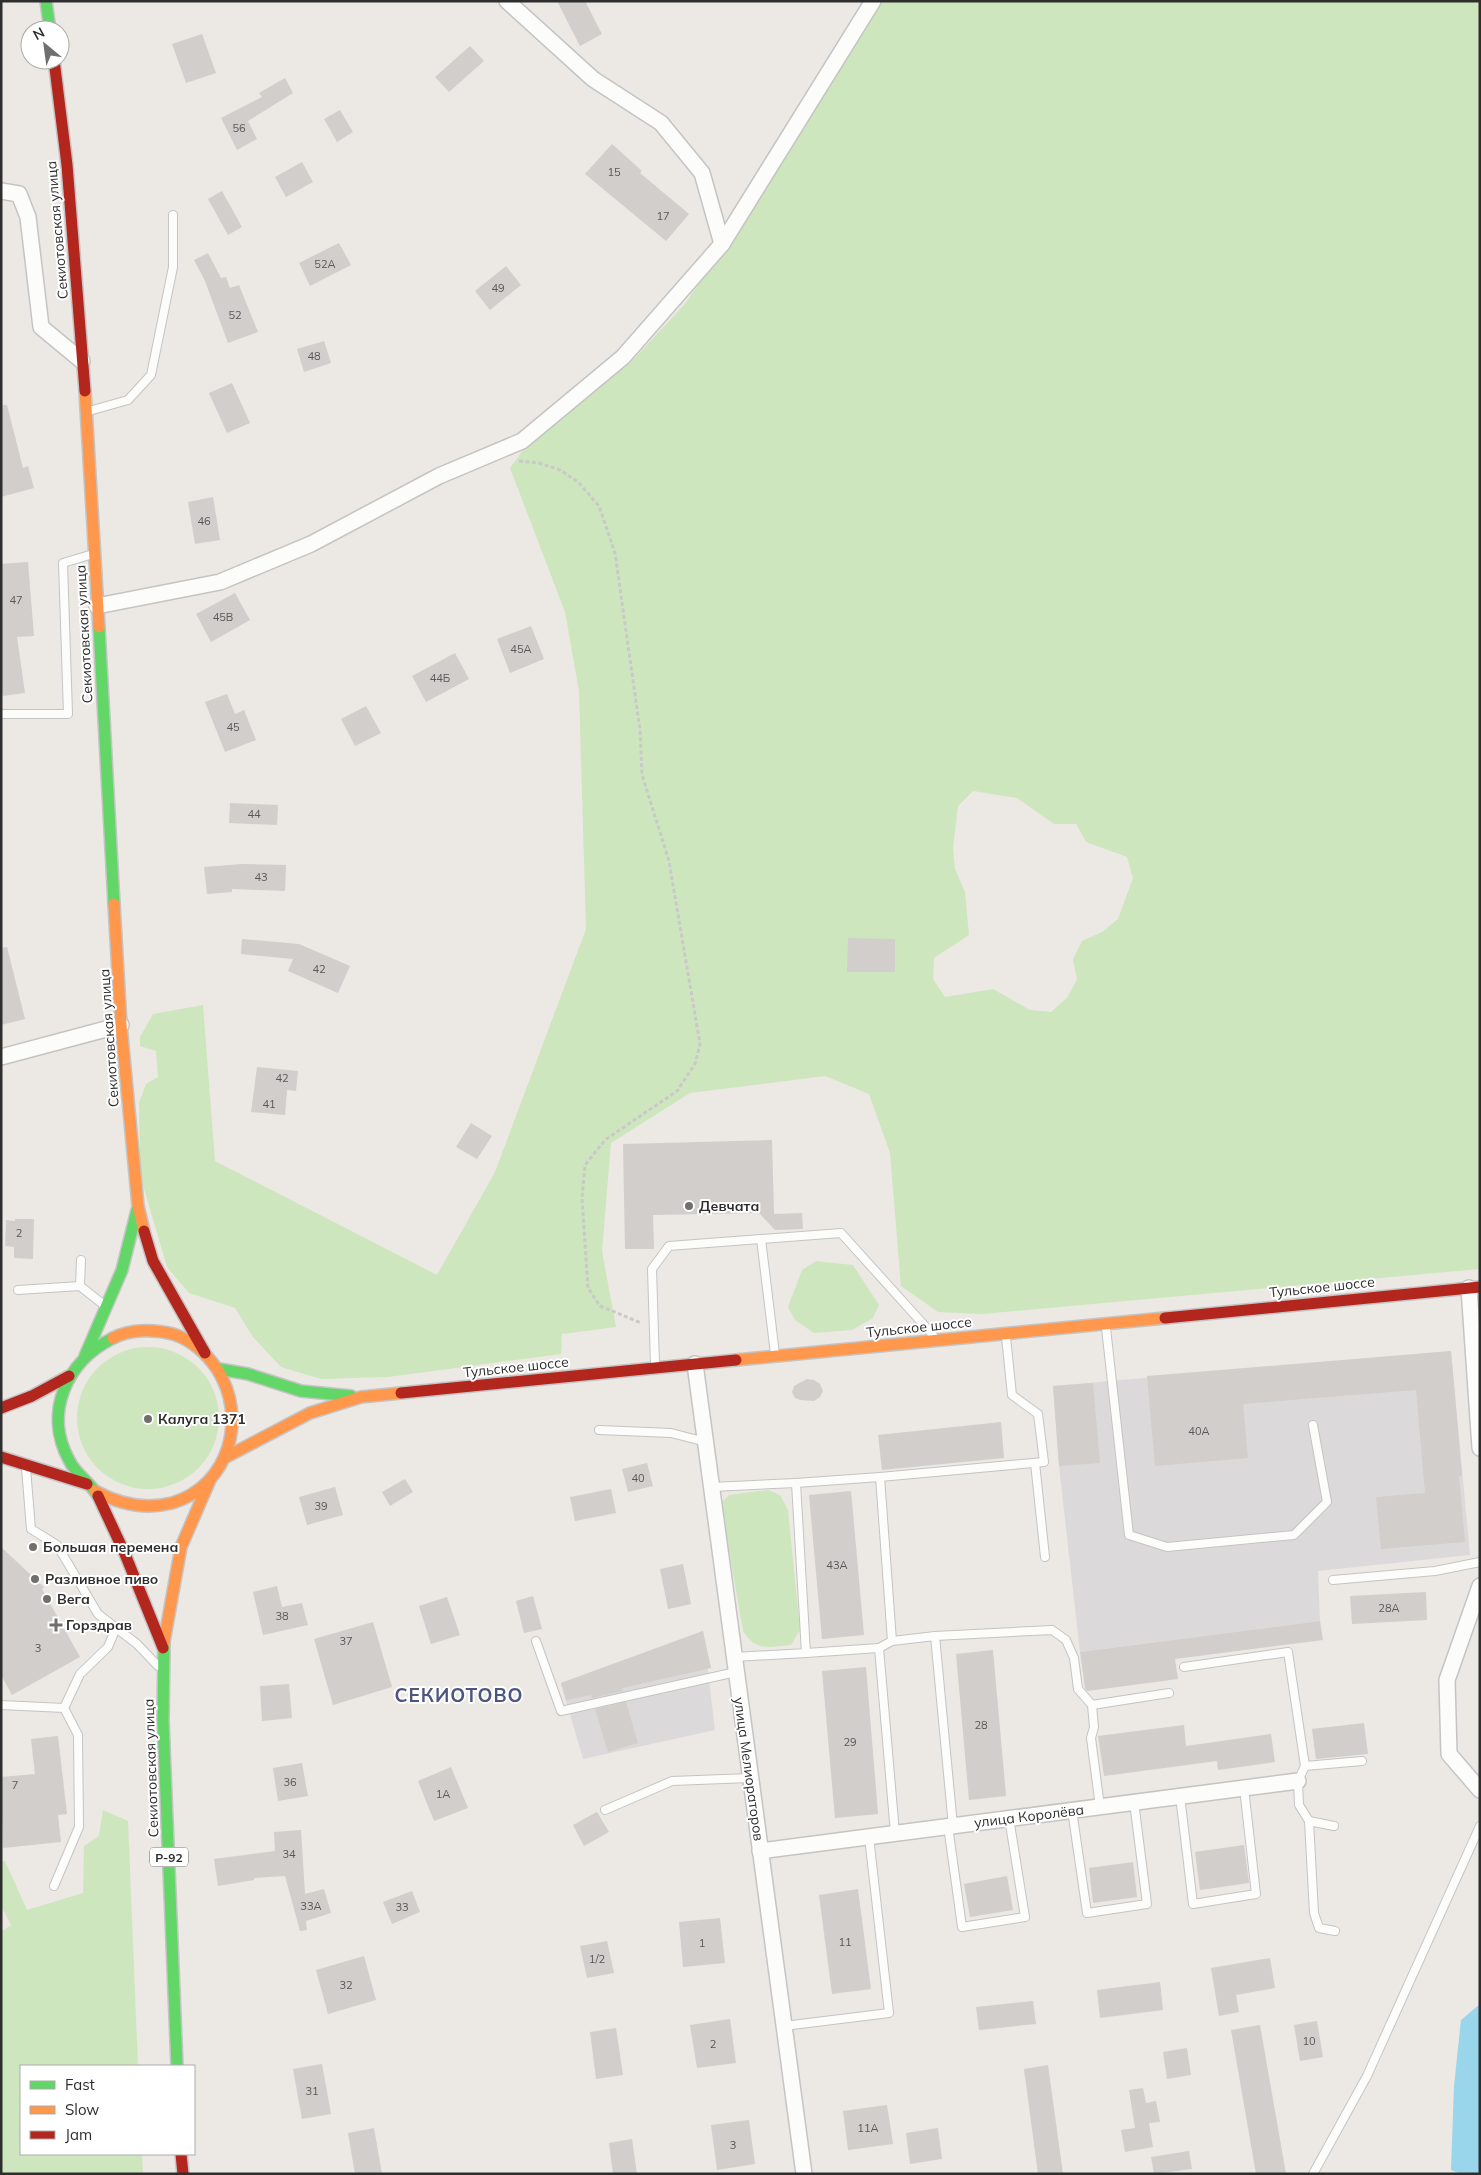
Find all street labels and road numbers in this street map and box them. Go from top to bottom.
street label: Секиотовская улица [42,160,72,300]
street label: Секиотовская улица [71,564,97,704]
street label: Секиотовская улица [95,968,123,1108]
street label: Тульское шоссе [1268,1272,1376,1301]
street label: Тульское шоссе [865,1312,973,1341]
street label: Тульское шоссе [462,1352,570,1381]
street label: улица Мелиораторов [730,1696,768,1842]
street label: Секиотовская улица [140,1698,162,1838]
street label: улица Королёва [973,1800,1085,1832]
road number: Р-92 [150,1848,188,1866]

